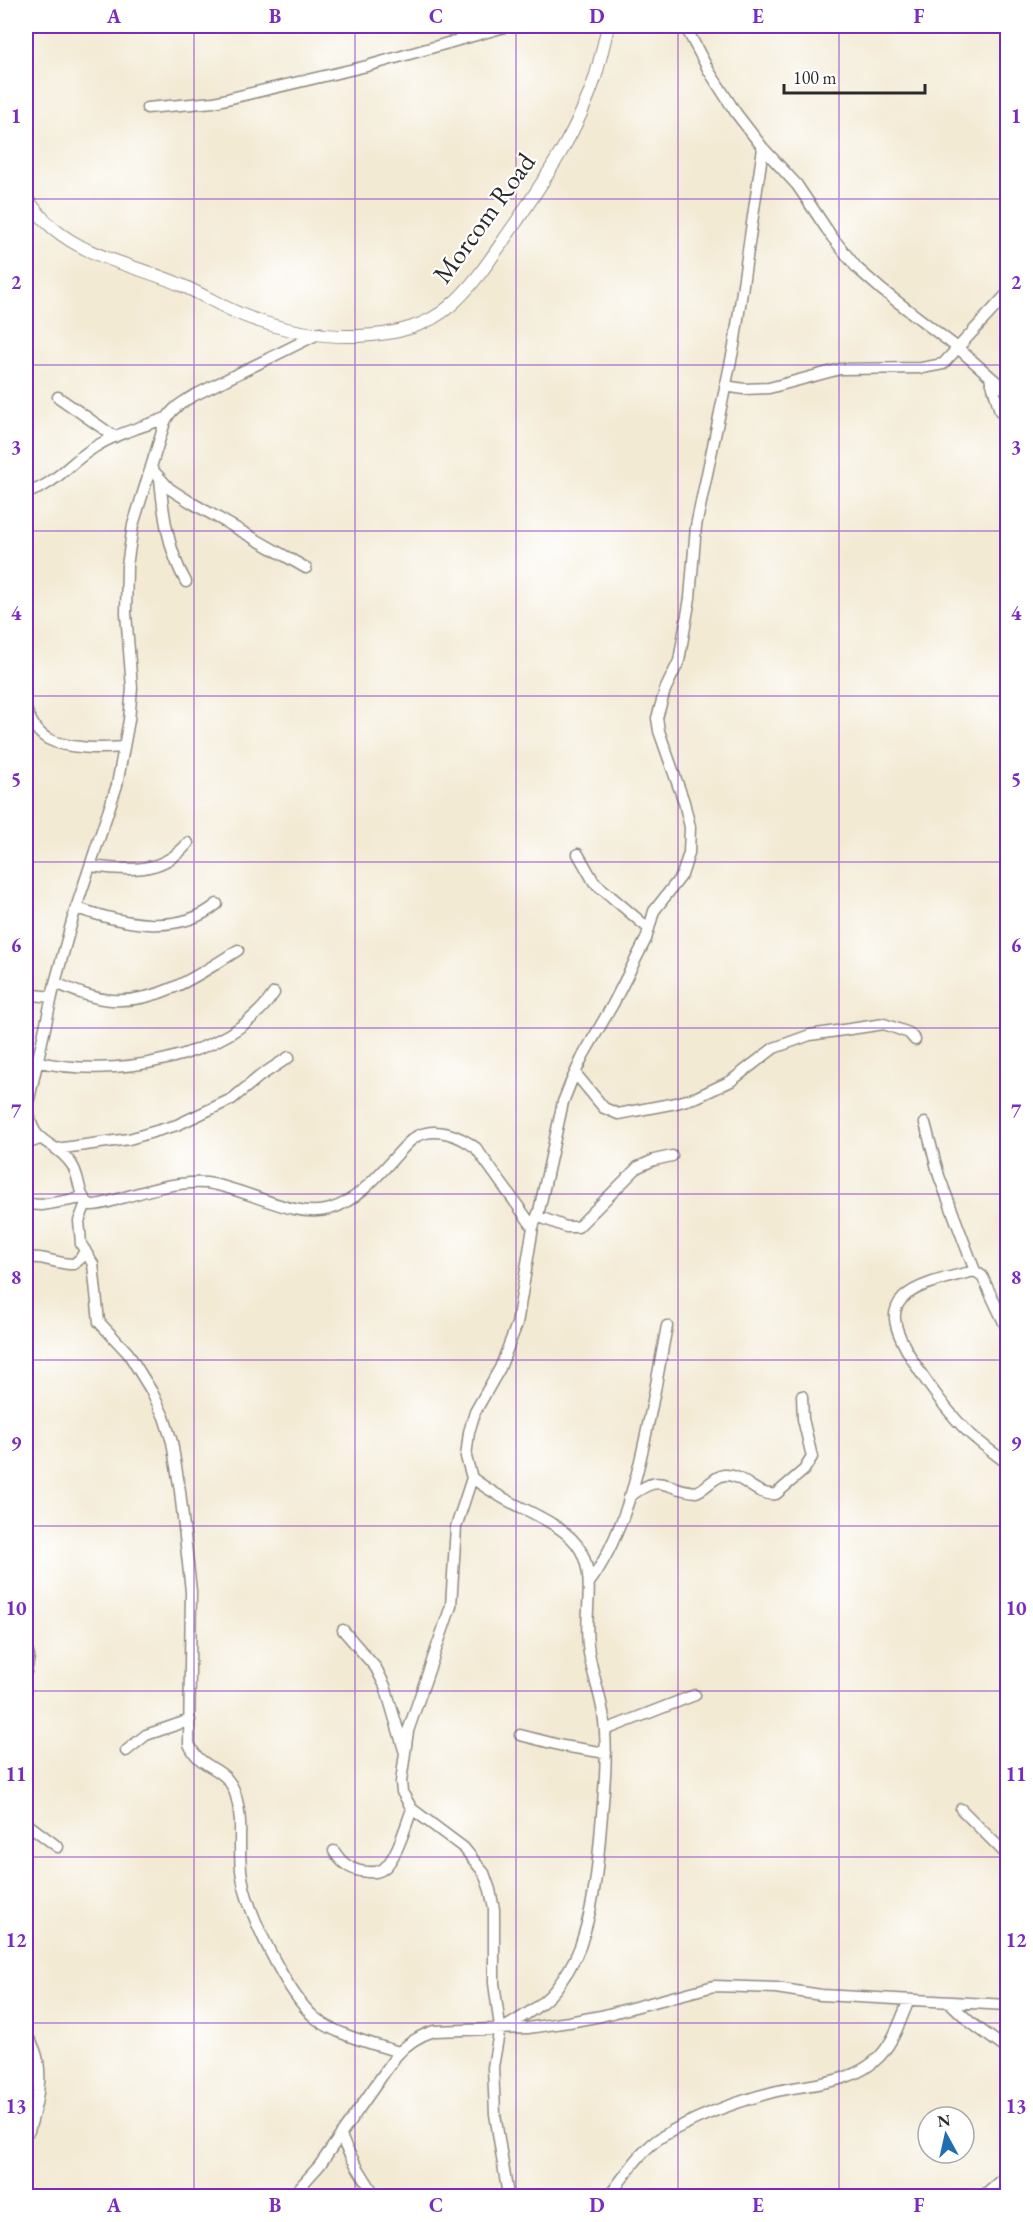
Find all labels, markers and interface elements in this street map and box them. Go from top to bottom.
text: A [106,3,122,29]
text: B [269,3,281,29]
text: C [429,3,443,29]
text: D [589,3,605,29]
text: E [752,3,764,29]
text: F [914,3,925,29]
scale bar [784,57,925,95]
text: 100 m [793,66,837,89]
text: 1 [11,103,21,129]
text: 1 [1011,103,1021,129]
street label: Morcom Road [424,145,543,290]
text: 2 [11,269,22,295]
text: 2 [1011,269,1022,295]
text: 3 [11,434,21,460]
text: 3 [1011,434,1021,460]
text: 4 [11,600,22,626]
text: 4 [1011,600,1022,626]
text: 5 [11,766,21,792]
text: 5 [1011,766,1021,792]
text: 6 [11,932,22,958]
text: 6 [1011,932,1022,958]
text: 7 [11,1098,22,1124]
text: 7 [1011,1098,1022,1124]
text: 8 [11,1264,21,1290]
text: 8 [1011,1264,1021,1290]
text: 9 [11,1430,22,1456]
text: 9 [1011,1430,1022,1456]
text: 10 [5,1595,27,1621]
text: 10 [1005,1595,1027,1621]
text: 11 [5,1761,27,1787]
text: 11 [1005,1761,1027,1787]
text: 12 [5,1927,27,1953]
text: 12 [1005,1927,1027,1953]
text: 13 [5,2093,27,2119]
text: 13 [1005,2093,1027,2119]
north arrow [916,2105,976,2165]
text: N [936,2109,952,2132]
text: A [106,2192,122,2218]
text: B [269,2192,281,2218]
text: C [429,2192,443,2218]
text: D [589,2192,605,2218]
text: E [752,2192,764,2218]
text: F [914,2192,925,2218]

